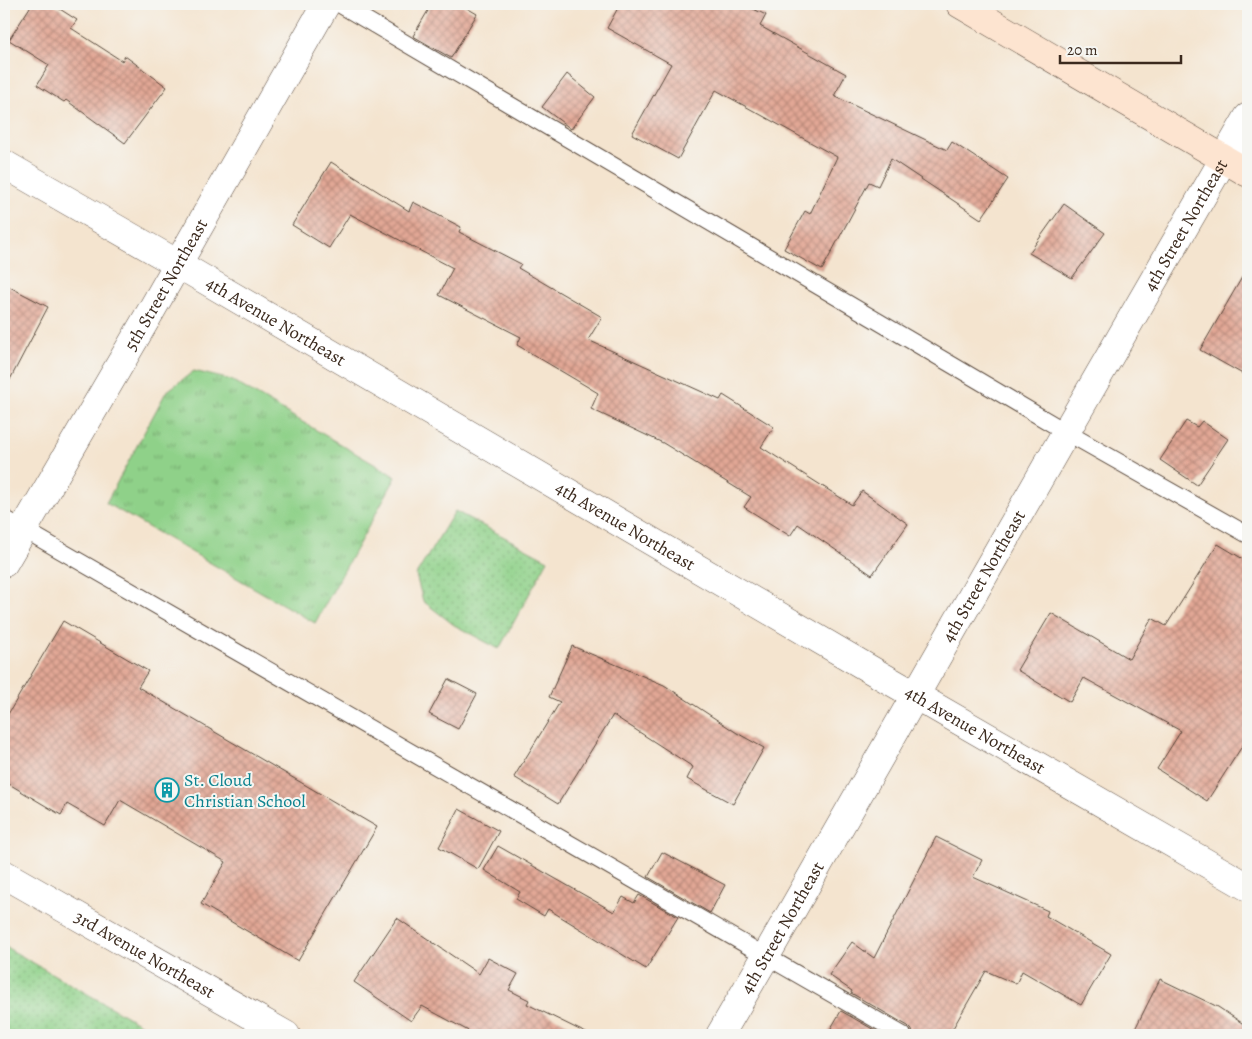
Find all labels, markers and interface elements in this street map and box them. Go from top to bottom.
scale bar [1060,32,1181,64]
text: 20 m [1067,40,1098,60]
street label: 4th Street Northeast [1138,155,1233,296]
street label: 5th Street Northeast [118,214,213,355]
street label: 4th Avenue Northeast [201,271,350,372]
street label: 4th Avenue Northeast [551,476,700,576]
street label: 4th Street Northeast [936,506,1031,647]
street label: 4th Avenue Northeast [901,680,1050,780]
place label: St. Cloud Christian School [184,768,306,813]
building icon: St. Cloud Christian School [154,777,180,803]
street label: 4th Street Northeast [735,857,830,998]
street label: 3rd Avenue Northeast [70,905,219,1004]

